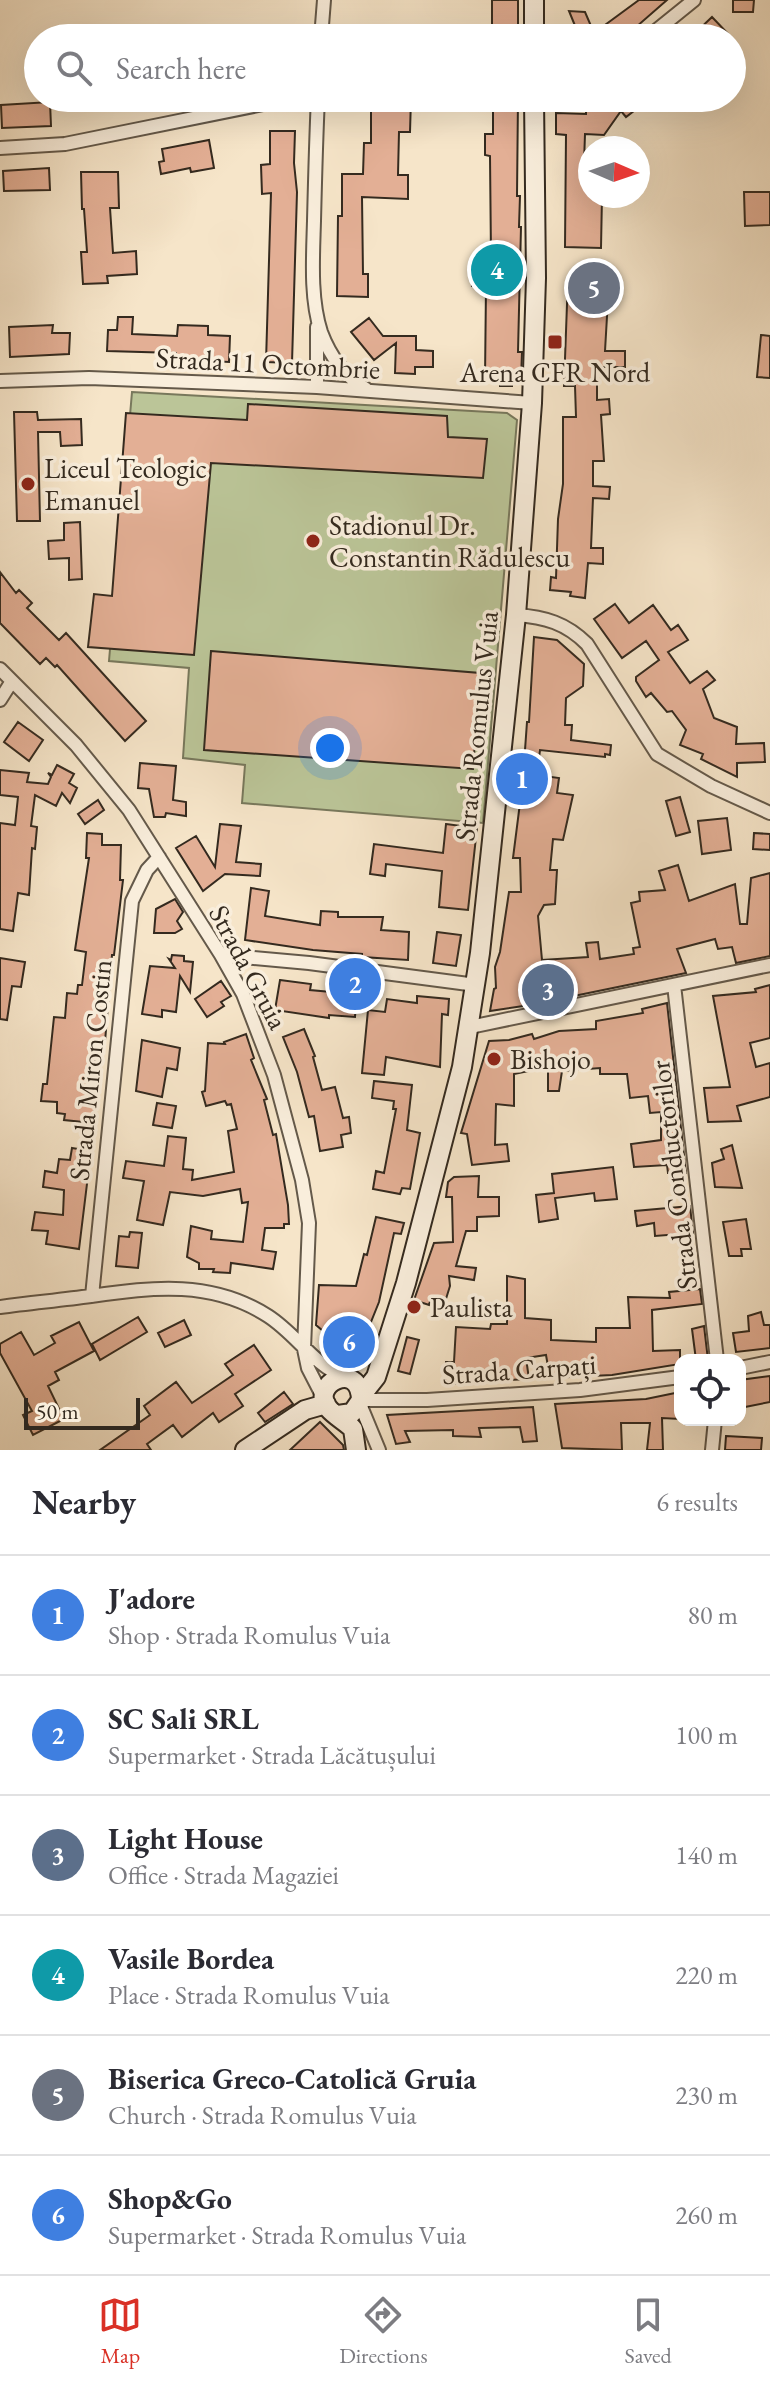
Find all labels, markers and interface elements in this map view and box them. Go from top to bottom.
search box [24,24,746,112]
icon: search [52,46,96,90]
text: Search here [116,49,246,88]
north arrow [578,136,650,208]
pin: 4 [471,240,523,300]
pin: 5 [568,258,620,318]
marker: Arena CFR Nord [546,333,564,351]
street label: Strada 11 Octombrie [155,339,381,387]
place label: Arena CFR Nord [459,354,651,390]
place label: Liceul Teologic Emanuel [44,450,207,518]
marker: Liceul Teologic Emanuel [19,475,37,493]
place label: Stadionul Dr. Constantin Rădulescu [329,507,570,575]
marker: Stadionul Dr. Constantin Rădulescu [304,532,322,550]
street label: Strada Romulus Vuia [446,608,506,843]
your location [310,728,350,768]
pin: 1 [496,749,548,809]
street label: Strada Gruia [201,899,297,1036]
pin: 2 [329,954,381,1014]
street label: Strada Miron Costin [60,957,120,1182]
pin: 3 [522,960,574,1020]
place label: Bishojo [510,1041,591,1077]
marker: Bishojo [485,1050,503,1068]
street label: Strada Conductorilor [641,1058,705,1292]
place label: Paulista [430,1289,513,1325]
marker: Paulista [405,1298,423,1316]
pin: 6 [323,1312,375,1372]
street label: Strada Carpați [441,1346,597,1392]
map controls [674,1354,746,1426]
button: locate [674,1354,746,1426]
scale bar [24,1394,140,1430]
text: 50 m [36,1397,79,1426]
text: Nearby [32,1480,136,1524]
text: 6 results [657,1485,738,1519]
text: J'adore [108,1579,195,1618]
text: 1 [51,1598,65,1632]
text: 80 m [688,1598,738,1632]
text: Shop · Strada Romulus Vuia [108,1618,390,1652]
text: SC Sali SRL [108,1699,259,1738]
text: 2 [51,1718,65,1752]
text: 100 m [675,1718,738,1752]
text: Supermarket · Strada Lăcătușului [108,1738,436,1772]
text: Light House [108,1819,263,1858]
text: 3 [51,1838,65,1872]
text: 140 m [675,1838,738,1872]
text: Office · Strada Magaziei [108,1858,339,1892]
text: Vasile Bordea [108,1939,274,1978]
text: 4 [51,1958,65,1992]
text: 220 m [675,1958,738,1992]
text: Place · Strada Romulus Vuia [108,1978,390,2012]
text: Biserica Greco-Catolică Gruia [108,2059,476,2098]
text: 5 [51,2078,65,2112]
text: 230 m [675,2078,738,2112]
text: Church · Strada Romulus Vuia [108,2098,417,2132]
text: Shop&Go [108,2179,232,2218]
text: 6 [51,2198,65,2232]
text: 260 m [675,2198,738,2232]
text: Supermarket · Strada Romulus Vuia [108,2218,466,2252]
tab: Map [98,2293,142,2370]
tab: Directions [339,2293,428,2370]
tab: Saved [624,2293,672,2370]

